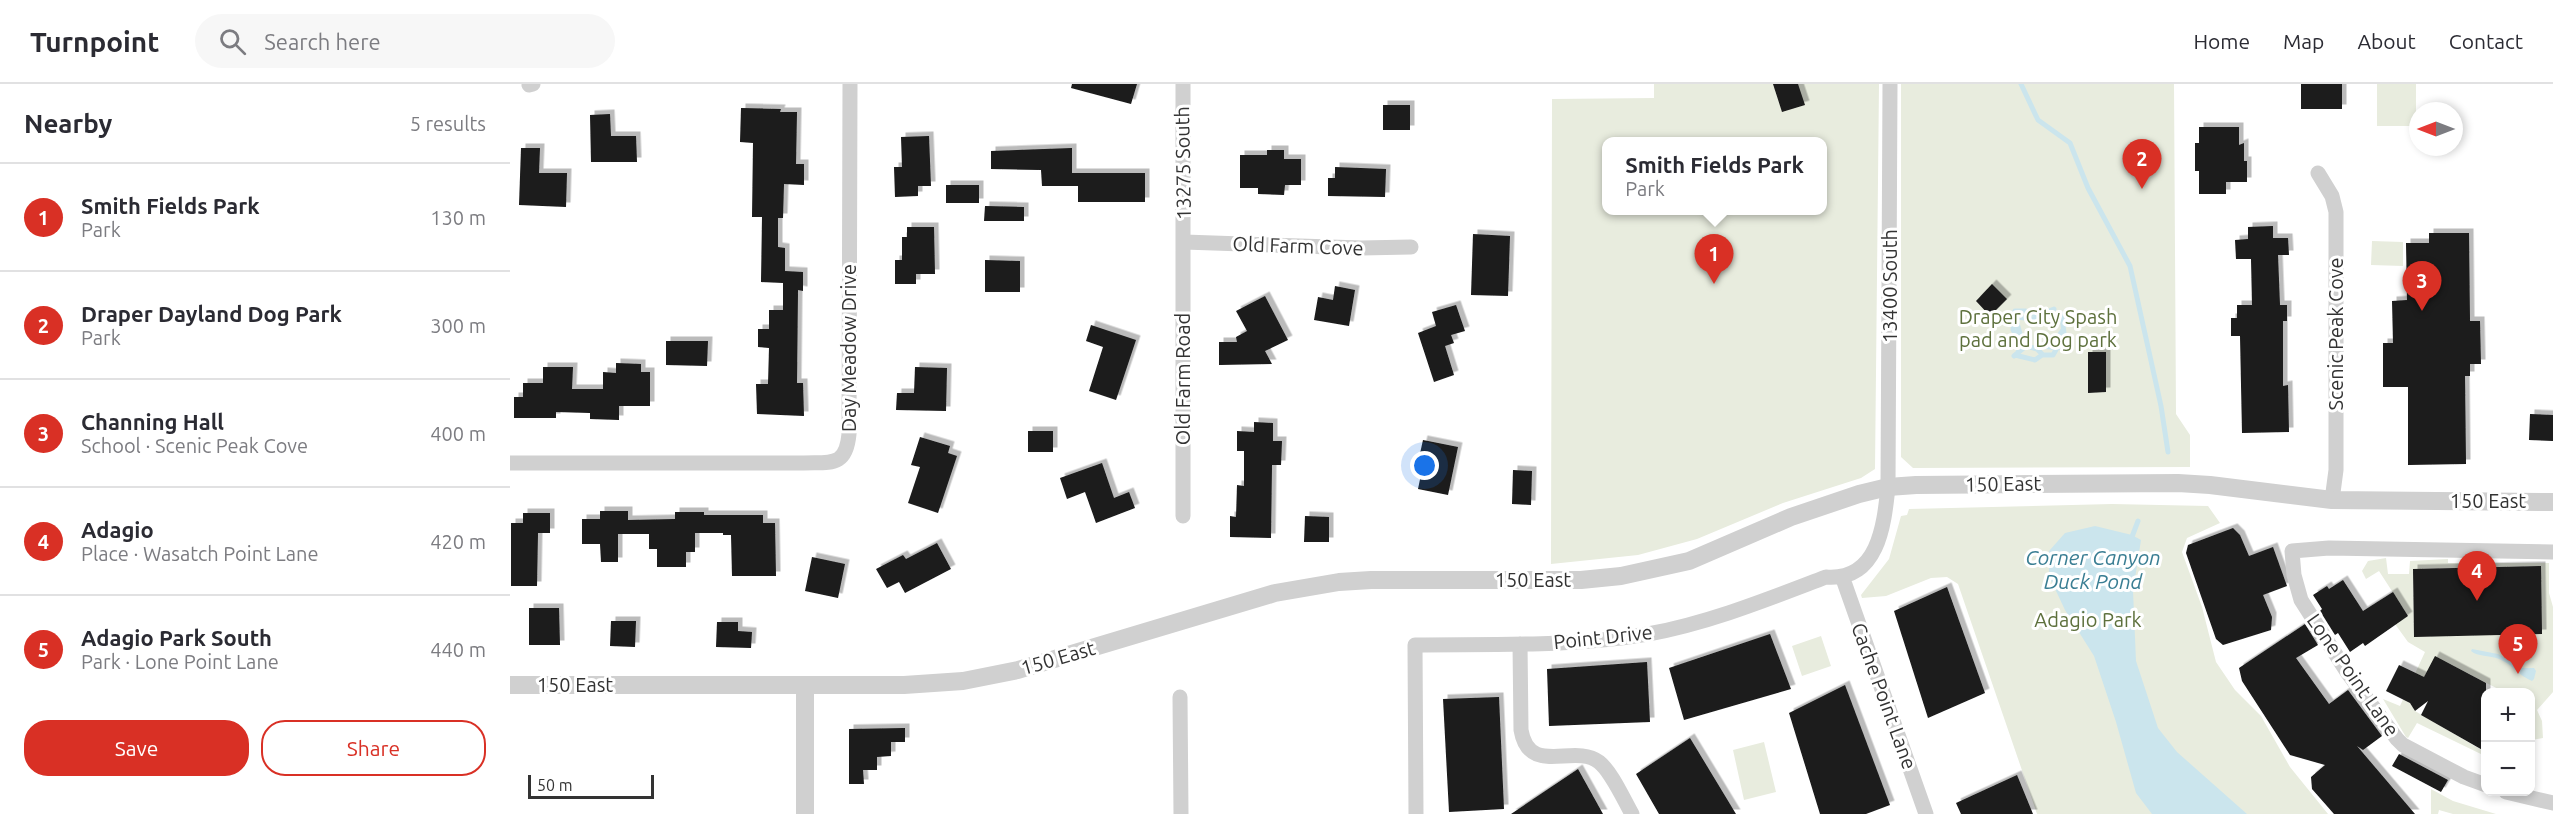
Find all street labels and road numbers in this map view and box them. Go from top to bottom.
street label: 13275 South [1170,106,1195,220]
street label: 13400 South [1878,229,1901,343]
street label: Old Farm Cove [1232,232,1364,259]
street label: Scenic Peak Cove [2324,257,2347,411]
street label: Day Meadow Drive [837,264,860,432]
street label: Old Farm Road [1171,313,1194,445]
street label: 150 East [1965,471,2042,496]
street label: 150 East [2450,489,2526,512]
street label: 150 East [1495,568,1571,591]
street label: Lone Point Lane [2303,609,2404,740]
street label: Point Drive [1552,620,1654,653]
street label: Cache Point Lane [1847,620,1922,772]
street label: 150 East [1018,636,1098,679]
street label: 150 East [537,673,613,696]

